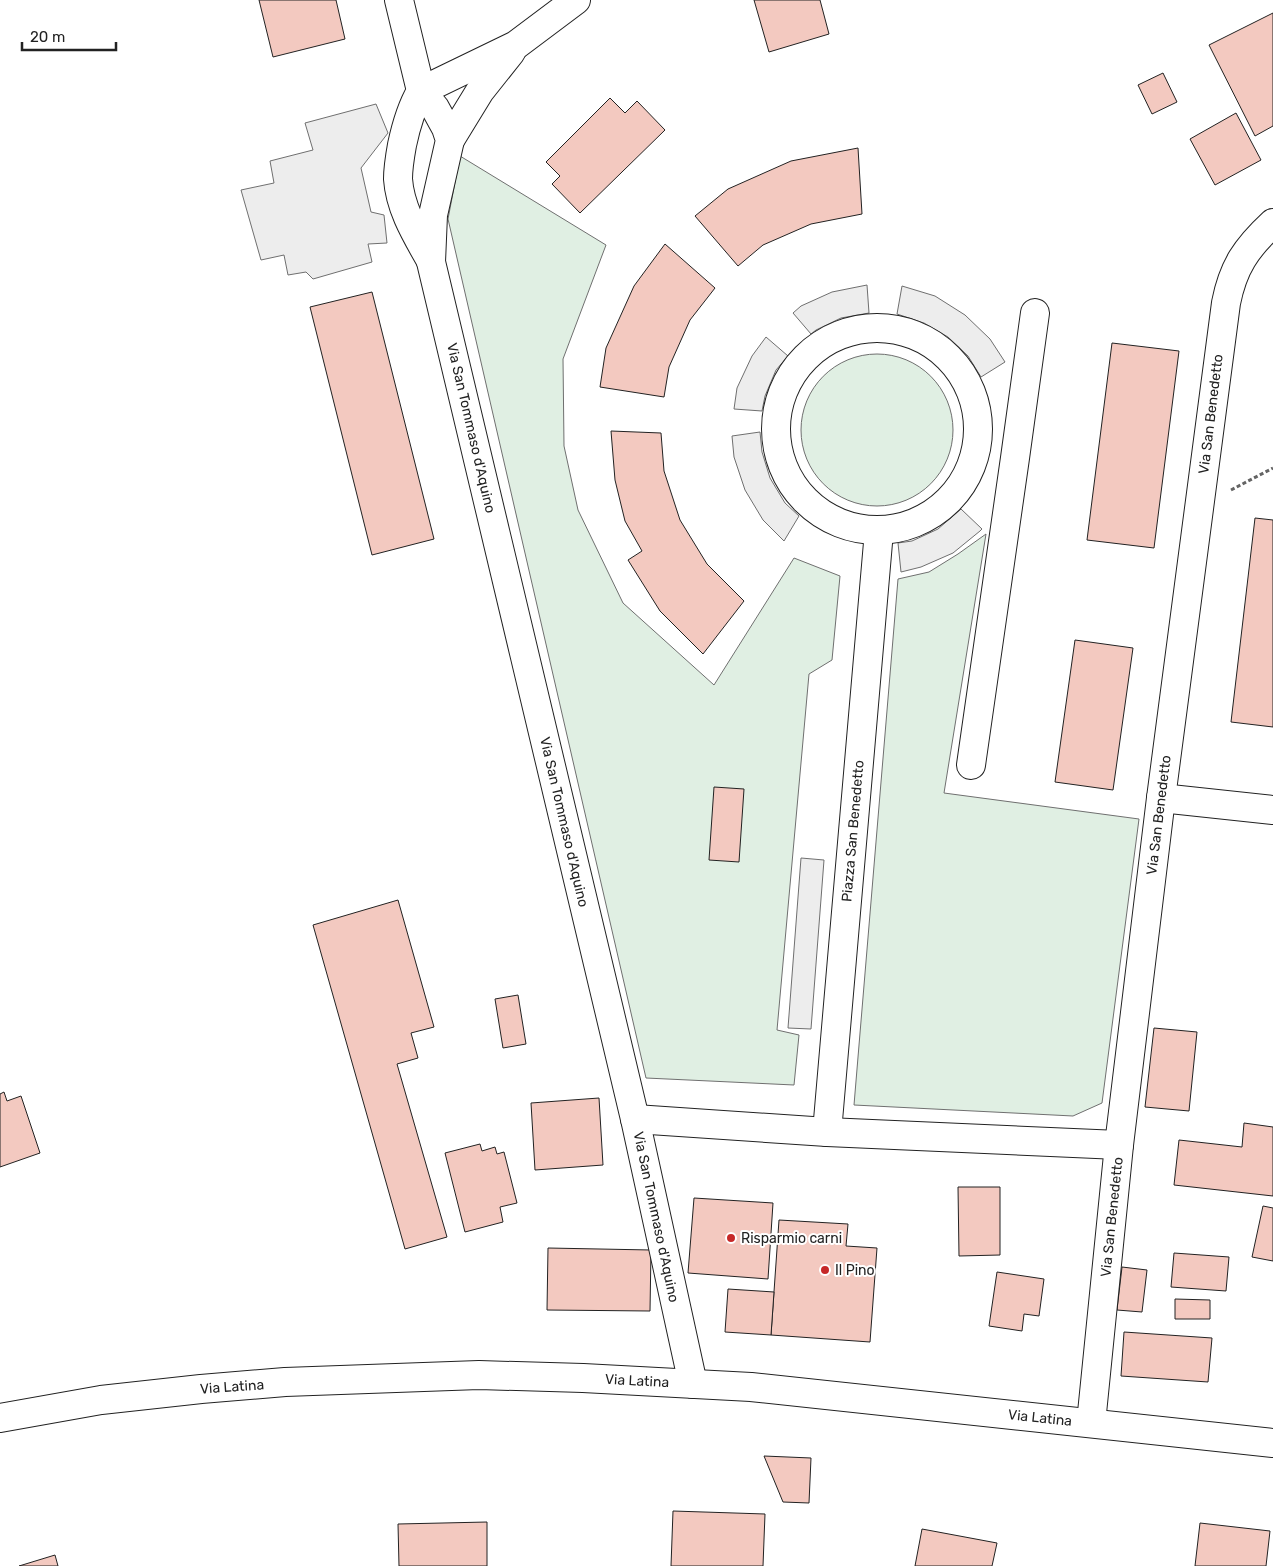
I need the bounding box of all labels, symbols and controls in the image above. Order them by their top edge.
scale bar [22,20,116,52]
text: 20 m [30,28,65,46]
street label: Via San Tommaso d'Aquino [443,341,499,515]
street label: Via San Benedetto [1195,353,1227,475]
street label: Via San Tommaso d'Aquino [536,735,592,909]
street label: Via San Benedetto [1143,754,1175,876]
street label: Piazza San Benedetto [838,759,868,903]
street label: Via San Tommaso d'Aquino [630,1130,682,1304]
street label: Via San Benedetto [1097,1156,1127,1278]
place label: Risparmio carni [741,1230,842,1247]
marker: Risparmio carni [725,1232,737,1244]
place label: Il Pino [835,1262,875,1279]
marker: Il Pino [819,1264,831,1276]
street label: Via Latina [604,1371,670,1391]
street label: Via Latina [199,1376,265,1398]
street label: Via Latina [1007,1406,1073,1430]

